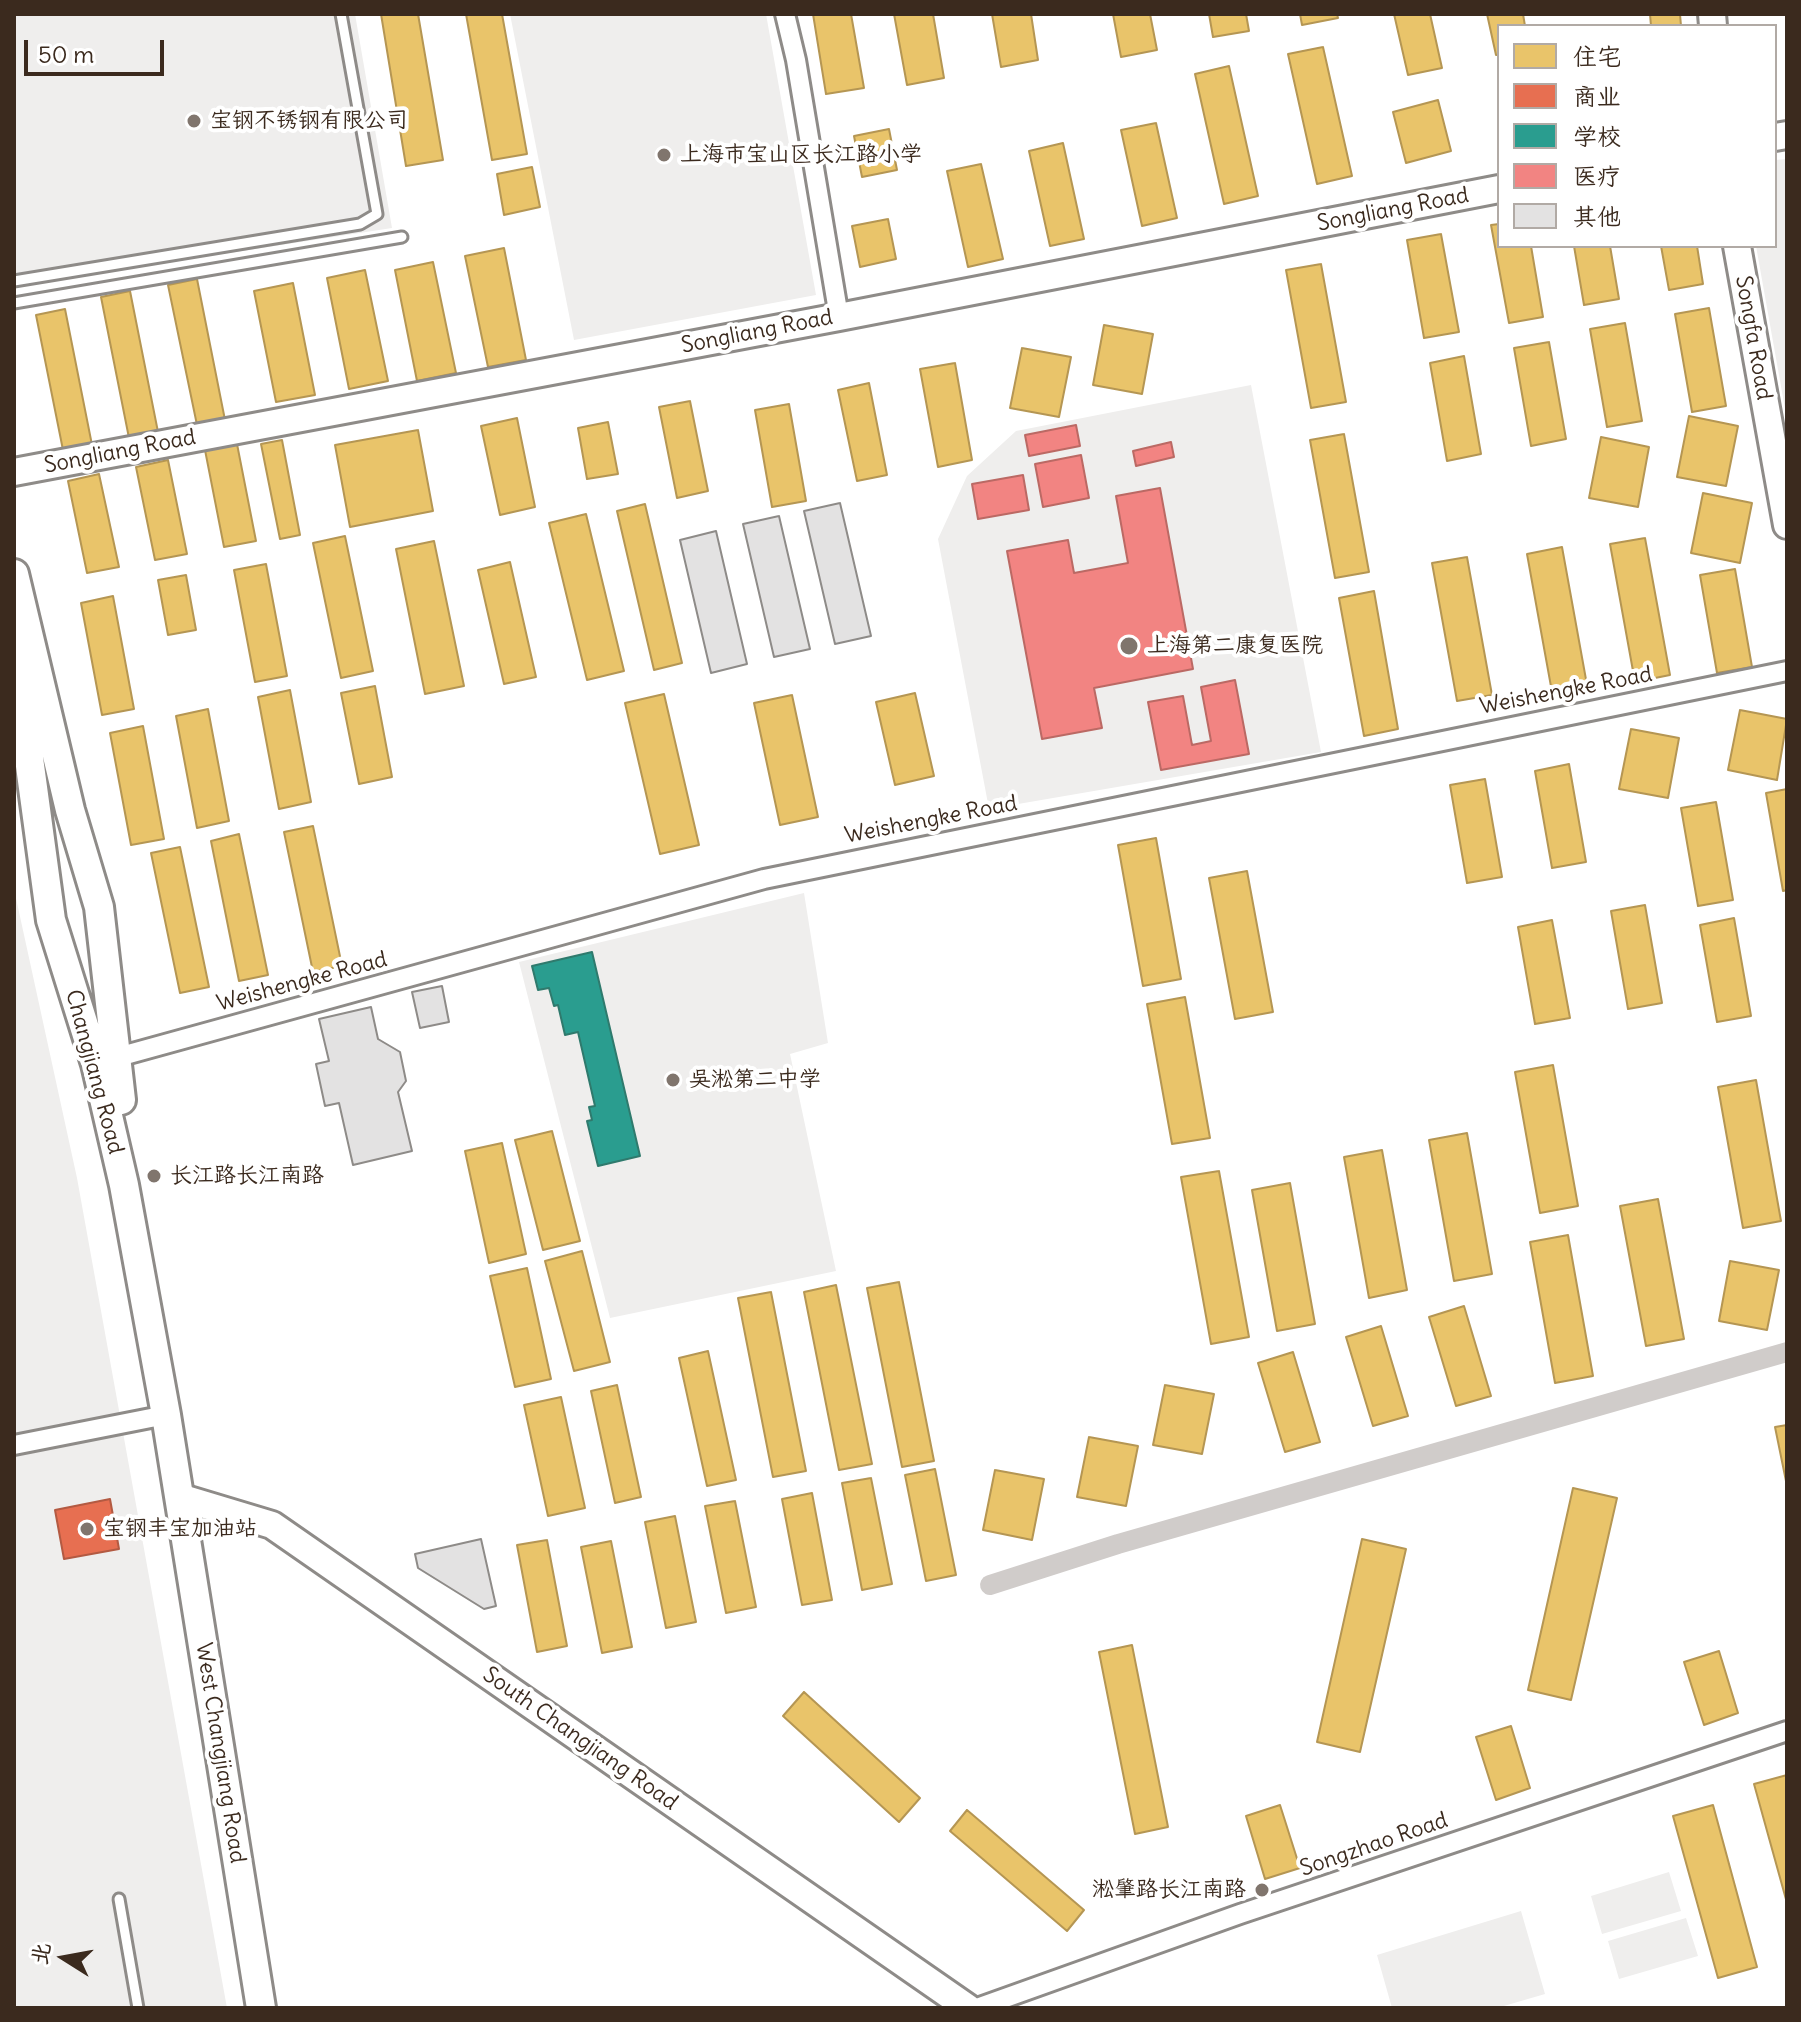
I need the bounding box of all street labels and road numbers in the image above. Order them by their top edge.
street label: Songliang Road [1315,182,1471,238]
street label: Songfa Road [1729,274,1777,402]
street label: Songliang Road [679,304,835,360]
street label: Songliang Road [42,424,198,480]
street label: Weishengke Road [1477,661,1655,721]
street label: Weishengke Road [842,790,1020,850]
street label: Weishengke Road [214,947,390,1017]
street label: Changjiang Road [59,987,129,1157]
street label: West Changjiang Road [190,1641,250,1865]
street label: South Changjiang Road [478,1662,682,1816]
street label: Songzhao Road [1297,1807,1451,1883]

